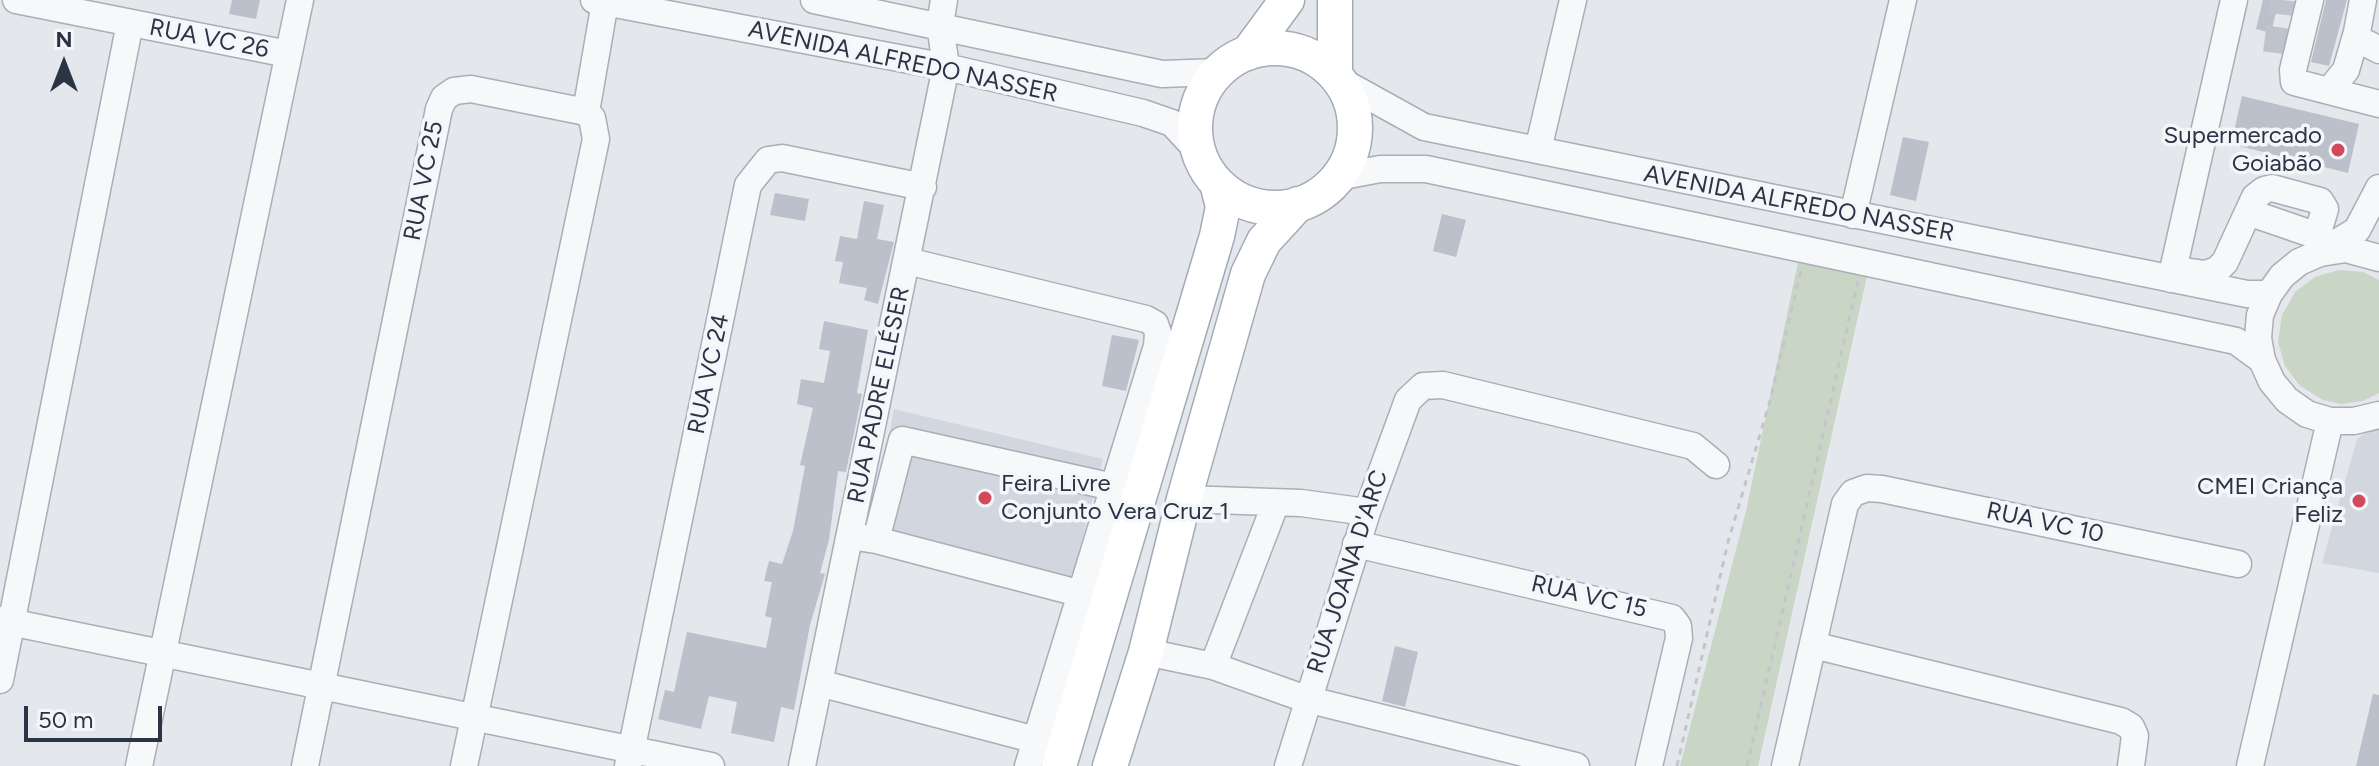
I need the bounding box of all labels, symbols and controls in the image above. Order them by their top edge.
street label: RUA VC 26 [147,13,271,65]
street label: AVENIDA ALFREDO NASSER [746,15,1060,109]
north arrow [24,24,104,104]
text: N [55,26,73,53]
street label: RUA VC 25 [398,119,450,243]
place label: Supermercado Goiabão [2164,122,2322,178]
marker: Supermercado Goiabão [2329,141,2347,159]
street label: AVENIDA ALFREDO NASSER [1641,160,1957,248]
street label: RUA PADRE ELÉSER [842,284,916,506]
street label: RUA VC 24 [682,311,736,437]
street label: RUA JOANA D'ARC [1302,467,1394,677]
place label: Feira Livre Conjunto Vera Cruz 1 [1001,470,1229,526]
place label: CMEI Criança Feliz [2197,473,2343,529]
marker: Feira Livre Conjunto Vera Cruz 1 [976,489,994,507]
marker: CMEI Criança Feliz [2350,492,2368,510]
street label: RUA VC 10 [1984,497,2106,549]
street label: RUA VC 15 [1528,570,1650,624]
scale bar [28,690,166,740]
text: 50 m [38,705,94,734]

